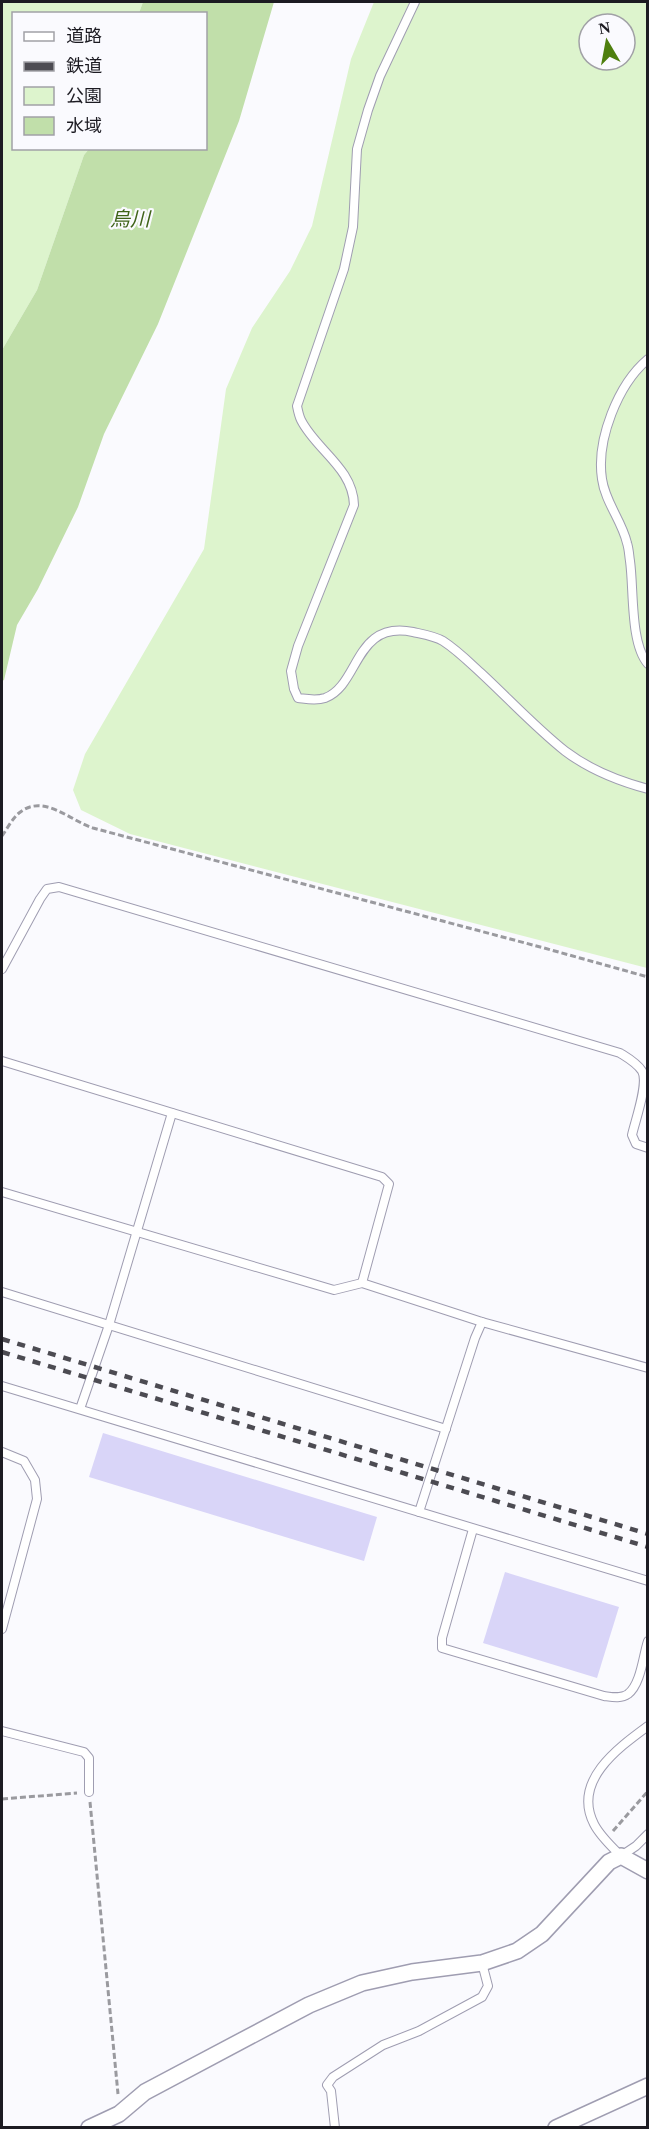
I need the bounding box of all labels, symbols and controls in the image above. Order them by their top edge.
legend [12,12,207,150]
north arrow [577,12,637,72]
text: N [597,18,612,37]
text: 道路 [66,26,102,46]
text: 鉄道 [66,56,102,76]
text: 公園 [66,86,102,106]
text: 水域 [66,116,102,136]
water label: 烏川 [110,208,152,230]

